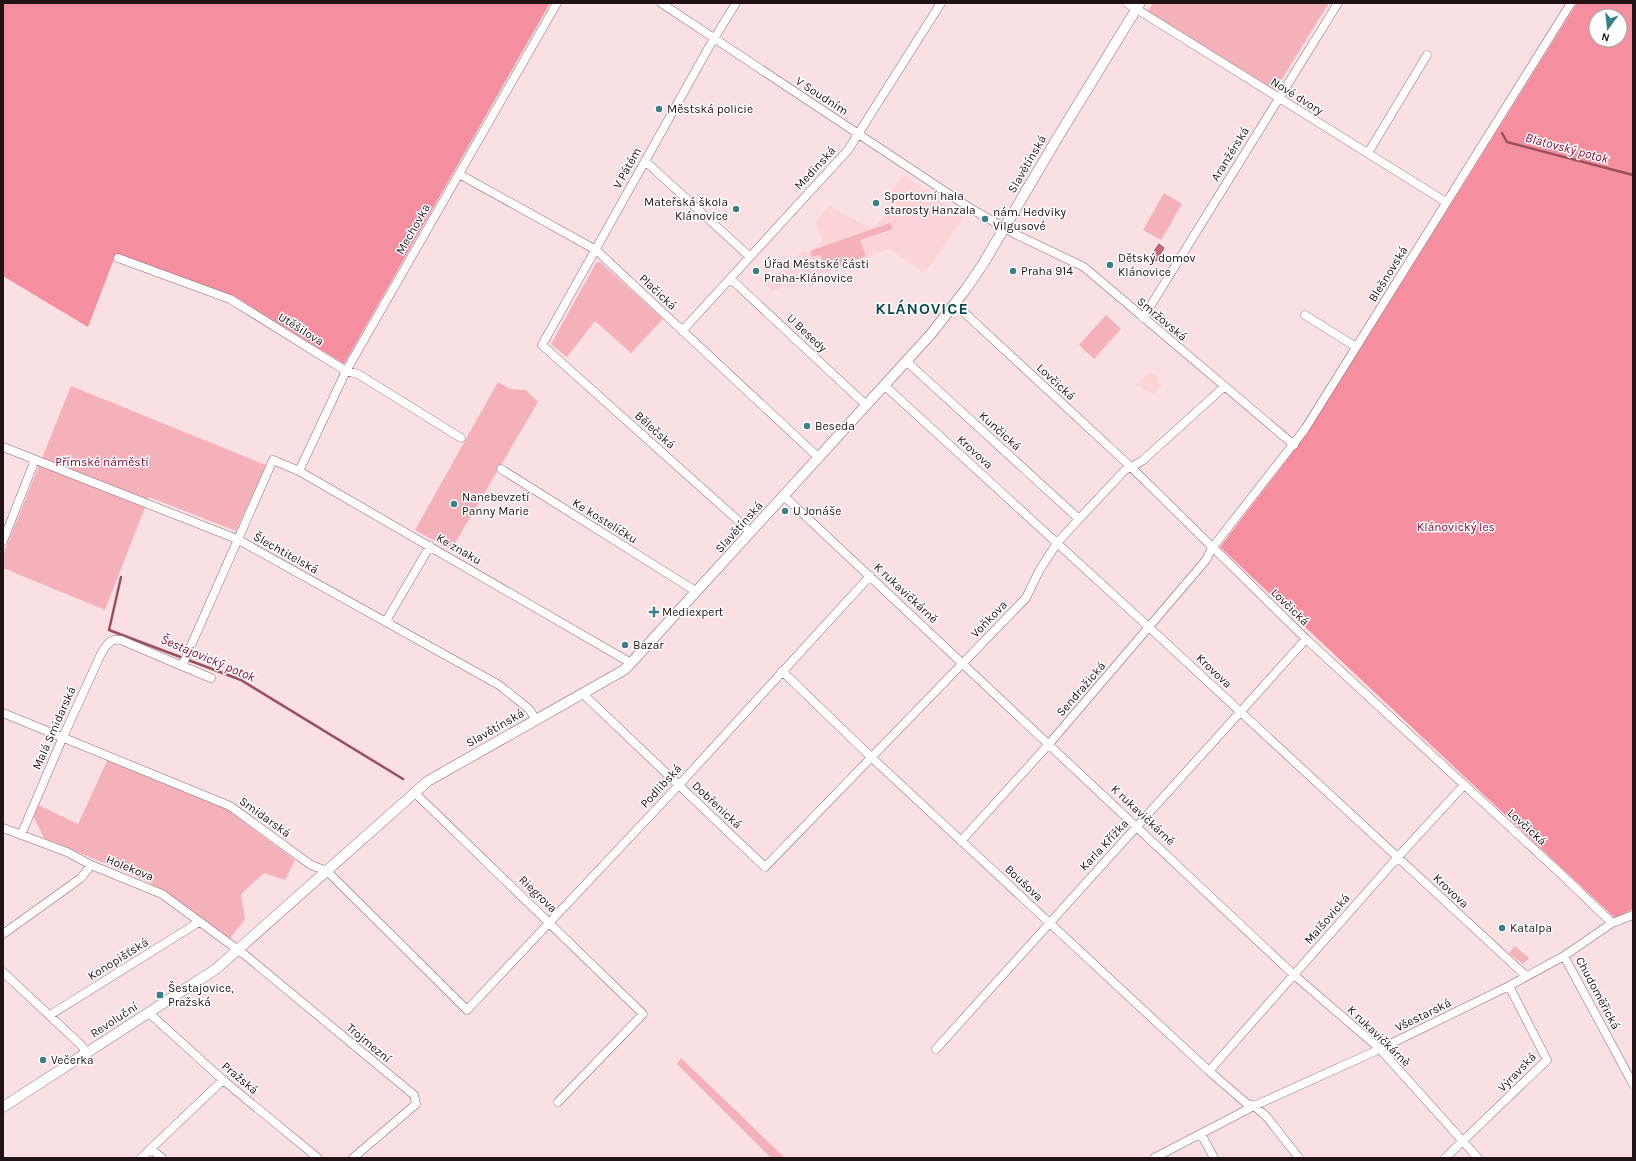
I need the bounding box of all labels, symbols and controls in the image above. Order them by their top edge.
north arrow [1588,8,1628,48]
text: N [1600,30,1611,44]
street label: V Soudním [793,74,851,118]
street label: Nové dvory [1268,74,1326,118]
place label: Městská policie [667,102,753,116]
marker: Městská policie [654,104,664,114]
street label: Aranžérská [1208,124,1252,184]
water label: Blatovský potok [1524,130,1611,166]
street label: Slavětínská [1005,133,1049,195]
street label: Medinská [791,144,839,192]
street label: V Pátém [610,145,644,191]
place label: Sportovní hala starosty Hanzala [884,189,976,217]
place label: Mateřská škola Klánovice [644,195,728,223]
marker: Sportovní hala starosty Hanzala [871,198,881,208]
street label: Mechovka [393,201,433,257]
marker: Mateřská škola Klánovice [731,204,741,214]
place label: nám. Hedviky Vilgusové [993,205,1067,233]
marker: nám. Hedviky Vilgusové [980,214,990,224]
street label: Blešnovská [1365,244,1411,304]
place label: Dětský domov Klánovice [1118,251,1196,279]
place label: Úřad Městské části Praha-Klánovice [764,256,869,285]
marker: Dětský domov Klánovice [1105,260,1115,270]
place label: Praha 914 [1021,264,1073,278]
marker: Úřad Městské části Praha-Klánovice [751,266,761,276]
marker: Praha 914 [1008,266,1018,276]
street label: Plačická [636,271,680,313]
street label: Smržovská [1134,294,1190,344]
district label: KLÁNOVICE [875,299,969,318]
street label: Utěšilova [276,310,326,348]
street label: U Besedy [784,311,830,355]
street label: Lovčická [1034,361,1078,403]
street label: Bělečská [632,408,678,452]
street label: Kunčická [976,409,1024,453]
place label: Beseda [815,419,855,433]
marker: Beseda [802,421,812,431]
street label: Krovova [954,432,996,472]
park label: Přímské náměstí [55,455,149,469]
place label: Nanebevzetí Panny Marie [462,490,530,518]
street label: Ke kostelíčku [570,496,640,546]
street label: Slavětínská [712,498,766,556]
marker: Nanebevzetí Panny Marie [449,499,459,509]
place label: U Jonáše [793,504,841,518]
marker: U Jonáše [780,506,790,516]
park label: Klánovický les [1417,520,1495,534]
street label: Šlechtitelská [251,529,321,577]
street label: Ke znaku [434,530,484,568]
street label: K rukavičkárně [871,560,941,626]
street label: Lovčická [1268,585,1312,629]
street label: Voňkova [968,598,1010,640]
place label: Mediexpert [662,605,724,619]
marker: Mediexpert [649,607,659,617]
water label: Šestajovický potok [158,630,258,685]
place label: Bazar [633,638,664,652]
marker: Bazar [620,640,630,650]
street label: Krovova [1193,651,1235,691]
street label: Sendražická [1054,659,1108,719]
street label: Malá Smidarská [29,684,79,772]
street label: Slavětínská [464,706,526,750]
street label: Podlibská [637,761,685,811]
street label: Dobřenická [689,779,745,831]
street label: K rukavičkárně [1108,782,1178,848]
street label: Smidarská [237,794,293,840]
street label: Lovčická [1505,806,1549,848]
street label: Karla Křížka [1077,816,1131,874]
street label: Holekova [104,852,156,884]
street label: Boušova [1002,862,1046,904]
street label: Krovova [1430,871,1472,911]
street label: Riegrova [516,872,560,916]
street label: Malšovická [1301,891,1353,947]
place label: Katalpa [1510,921,1552,935]
marker: Katalpa [1497,923,1507,933]
street label: Konopišťská [85,935,151,983]
street label: Chudoměřická [1573,954,1623,1032]
place label: Šestajovice, Pražská [168,980,234,1009]
marker: Šestajovice, Pražská [155,990,165,1000]
street label: Všestarská [1393,995,1453,1035]
street label: Revoluční [88,999,141,1041]
street label: K rukavičkárně [1345,1002,1413,1070]
street label: Trojmezní [344,1020,394,1066]
street label: Výravská [1495,1050,1539,1094]
place label: Večerka [51,1053,94,1067]
marker: Večerka [38,1055,48,1065]
street label: Pražská [219,1059,261,1097]

